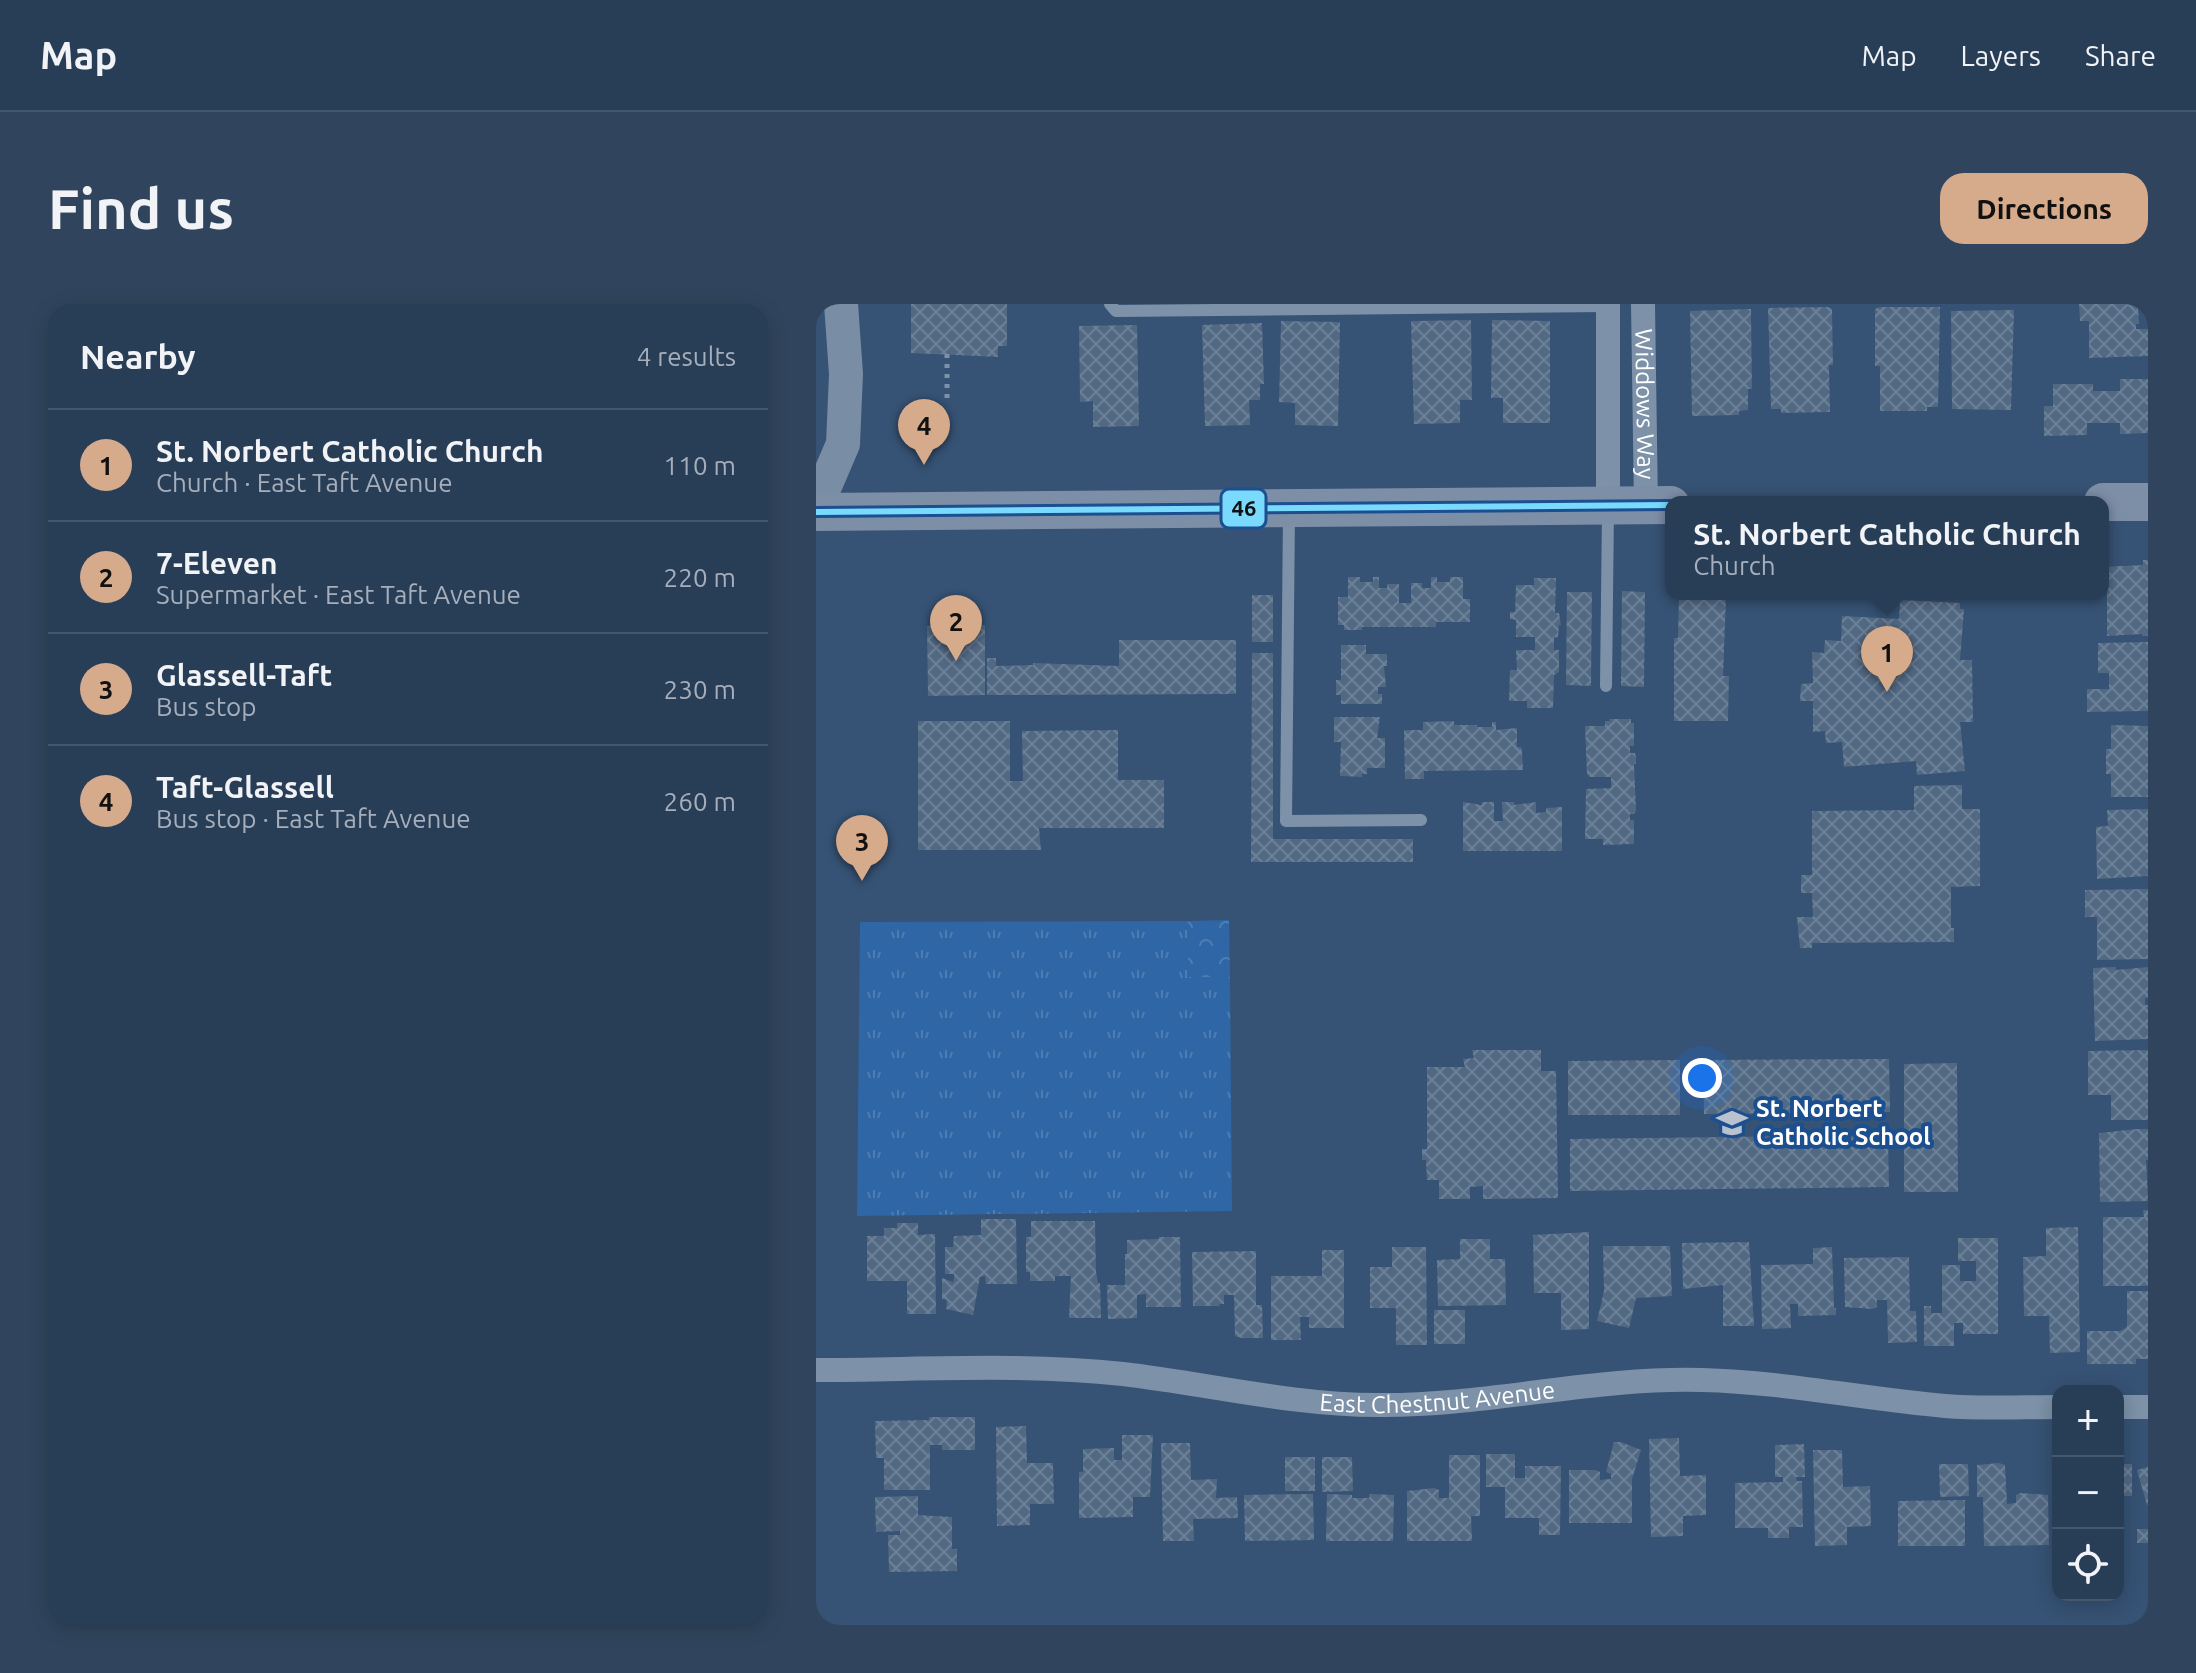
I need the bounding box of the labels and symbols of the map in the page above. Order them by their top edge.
street label: Widdows Way [1630,328,1660,480]
pin: 4 [898,399,950,465]
line badge: 46 [1221,489,1266,528]
text: 46 [1232,495,1256,520]
pin: 2 [930,595,982,661]
pin: 1 [1861,626,1913,692]
pin: 3 [836,815,888,881]
your location [1682,1058,1722,1098]
place label: St. Norbert Catholic School [1756,1095,1930,1150]
school or university icon: St. Norbert Catholic School [1715,1106,1749,1140]
street label: East Chestnut Avenue [1319,1376,1556,1418]

